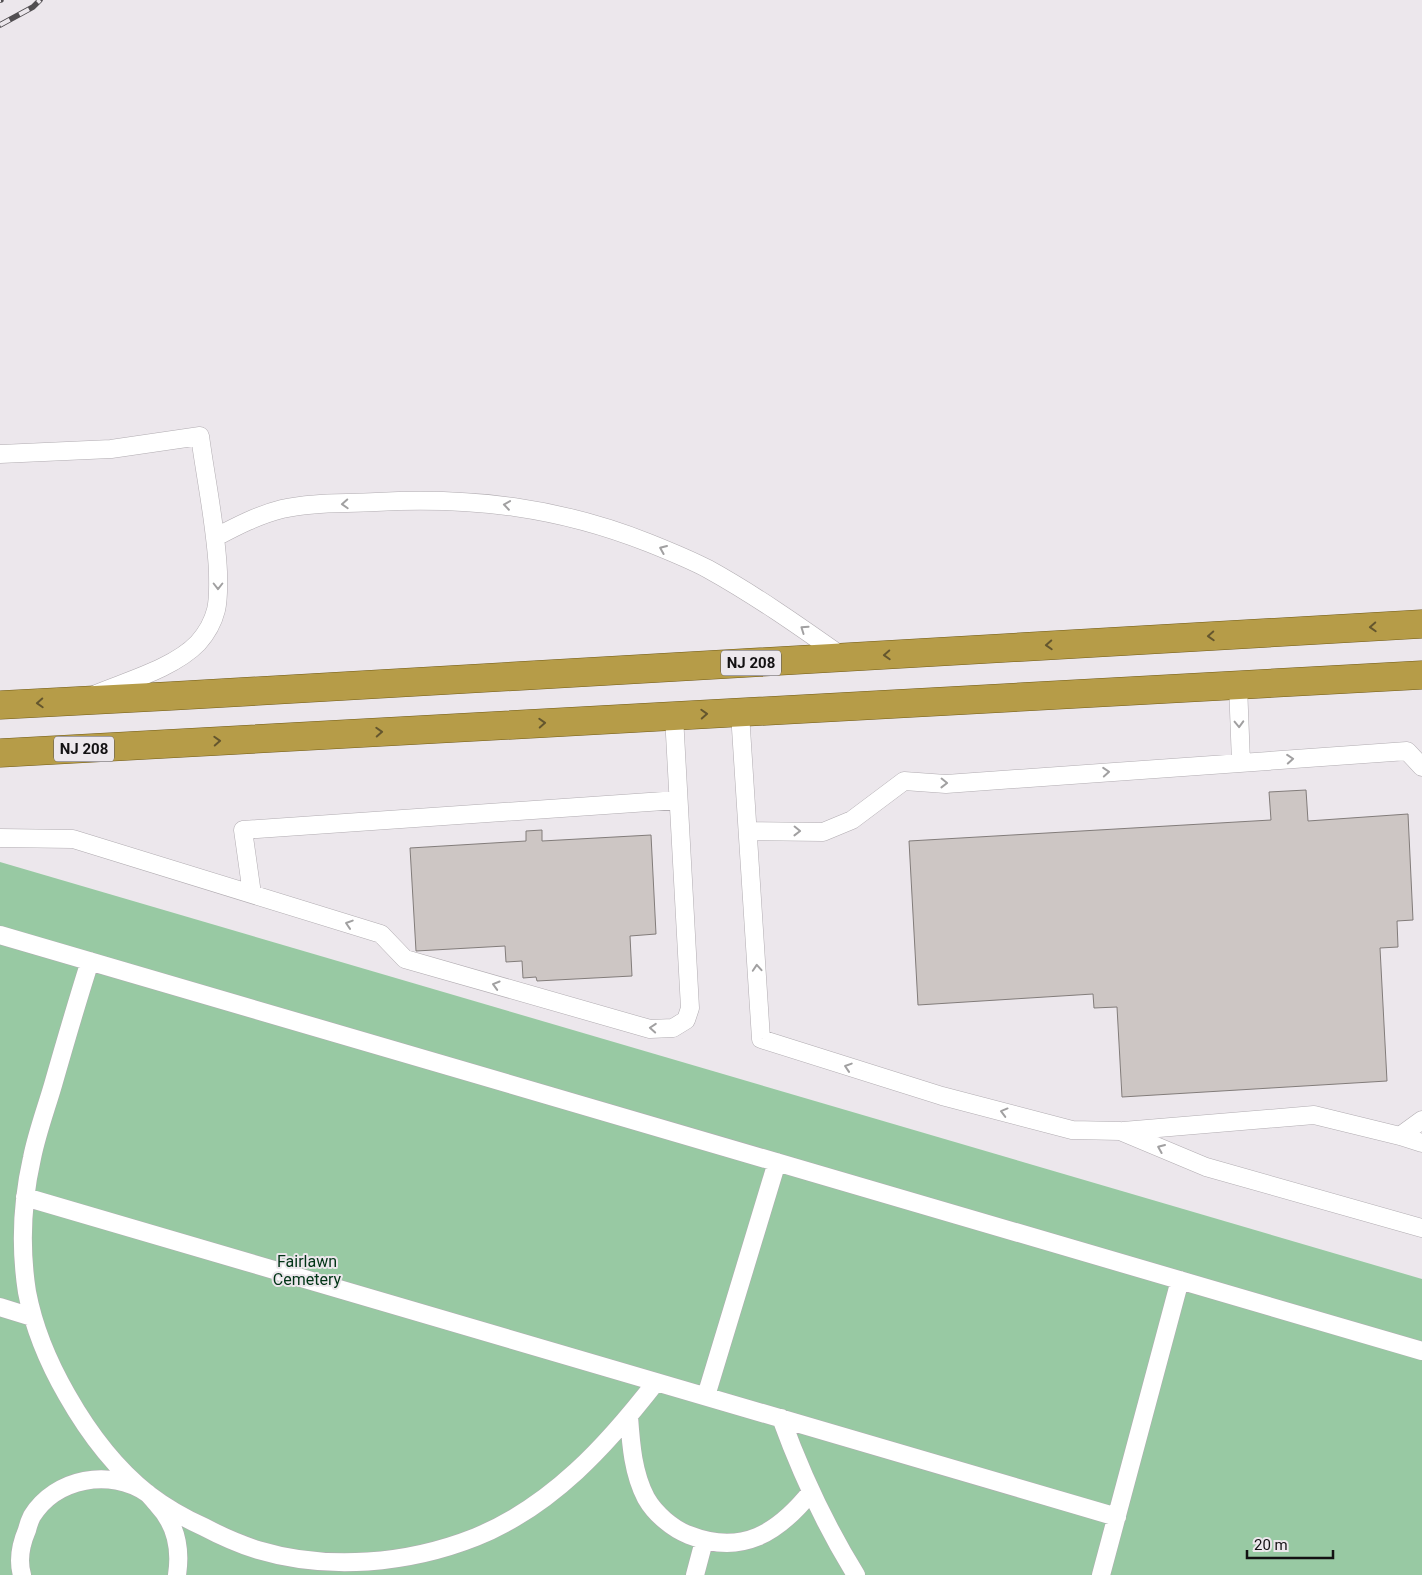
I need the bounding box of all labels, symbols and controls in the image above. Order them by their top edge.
one-way arrow [341,498,349,509]
one-way arrow [503,501,511,511]
one-way arrow [659,545,668,555]
one-way arrow [213,582,223,590]
one-way arrow [1369,621,1377,632]
one-way arrow [800,626,810,635]
one-way arrow [1207,631,1215,642]
one-way arrow [1045,640,1053,651]
one-way arrow [882,649,890,660]
road number: NJ 208 [721,650,781,676]
one-way arrow [35,697,43,708]
one-way arrow [700,709,708,720]
one-way arrow [538,718,546,729]
one-way arrow [1234,720,1245,728]
one-way arrow [376,727,384,738]
road number: NJ 208 [54,736,114,762]
one-way arrow [213,736,221,747]
one-way arrow [1286,753,1294,764]
one-way arrow [1102,767,1110,778]
one-way arrow [940,778,948,788]
one-way arrow [793,826,801,837]
one-way arrow [346,920,354,930]
one-way arrow [751,964,762,972]
one-way arrow [492,981,501,991]
one-way arrow [648,1023,656,1034]
one-way arrow [845,1062,853,1072]
one-way arrow [1001,1108,1009,1118]
one-way arrow [1157,1144,1166,1154]
park label: Fairlawn Cemetery [273,1252,342,1289]
scale bar [1247,1528,1333,1560]
text: 20 m [1254,1536,1288,1554]

